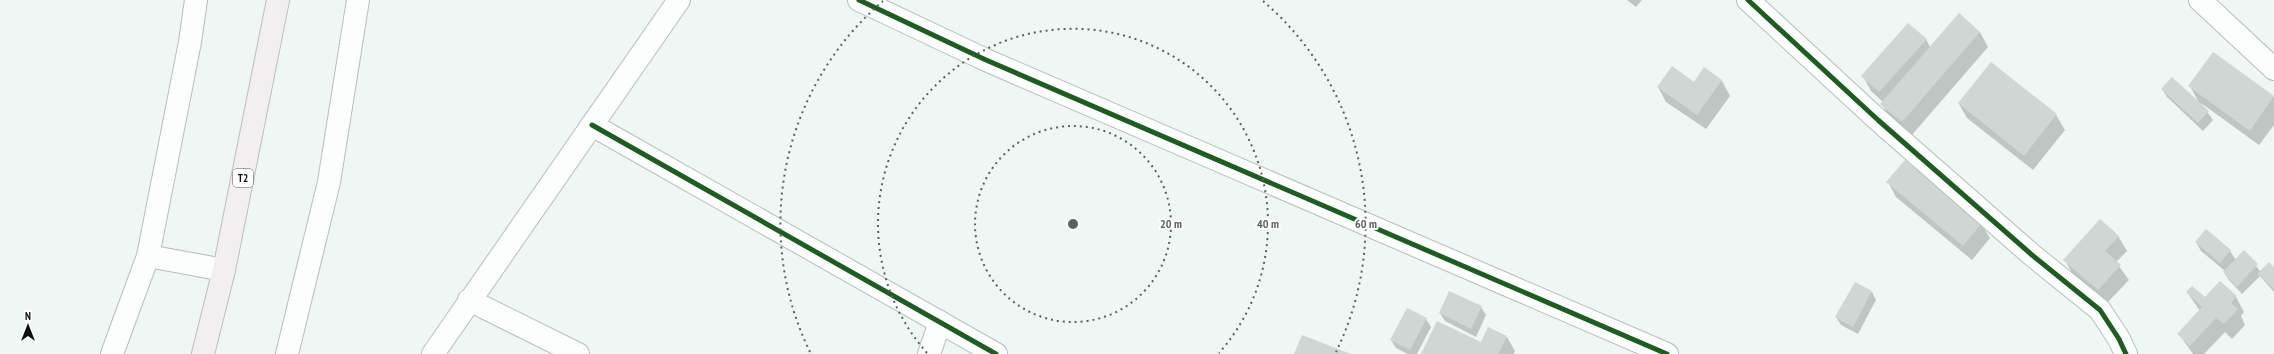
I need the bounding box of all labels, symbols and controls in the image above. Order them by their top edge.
road number: T2 [233,169,253,187]
text: 20 m [1160,216,1182,231]
text: 40 m [1257,216,1279,231]
text: 60 m [1355,216,1377,231]
centre of rings [1066,217,1080,231]
north arrow [8,306,48,346]
text: N [25,309,31,323]

